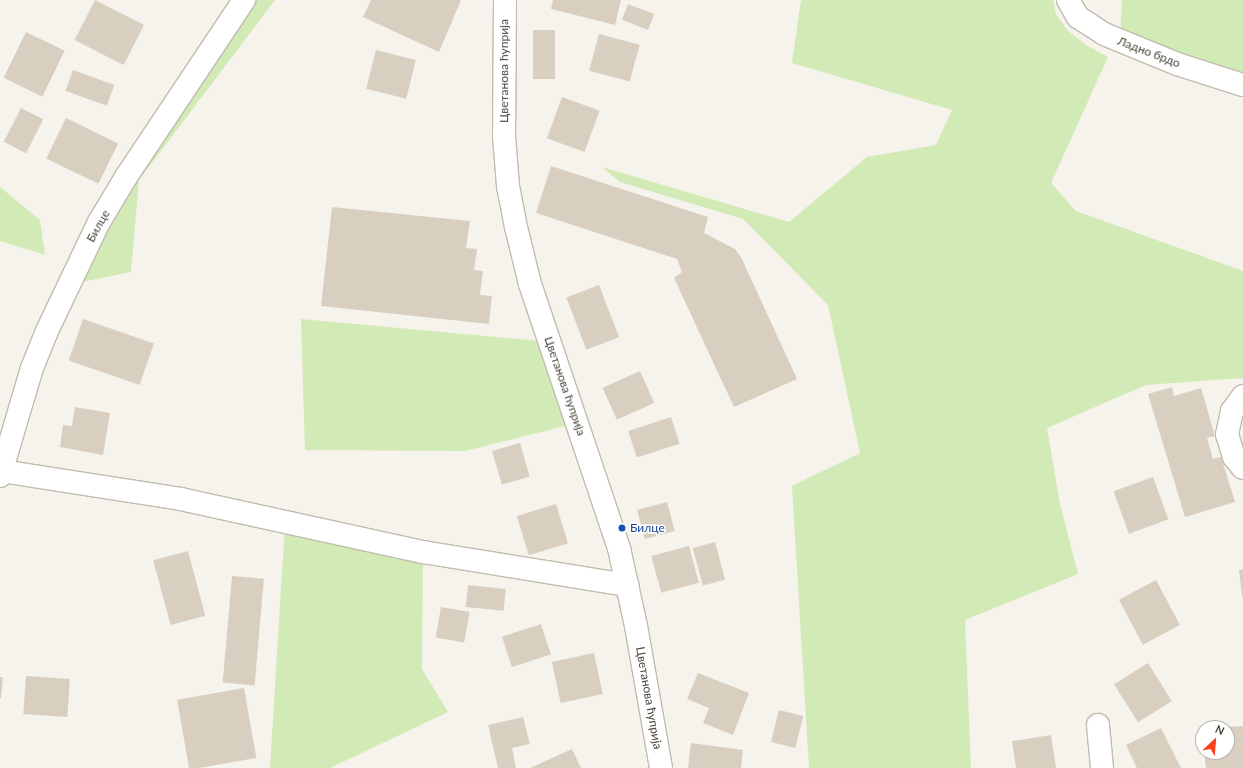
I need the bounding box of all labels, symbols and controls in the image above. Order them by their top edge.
street label: Цветанова ћуприја [497,19,511,123]
street label: Ладно брдо [1116,33,1182,71]
street label: Билце [83,207,113,245]
street label: Цветанова ћуприја [541,335,589,437]
place label: Билце [630,521,665,535]
marker: Билце [617,523,627,533]
street label: Цветанова ћуприја [633,646,665,750]
north arrow [1195,720,1235,760]
text: N [1213,722,1227,737]

